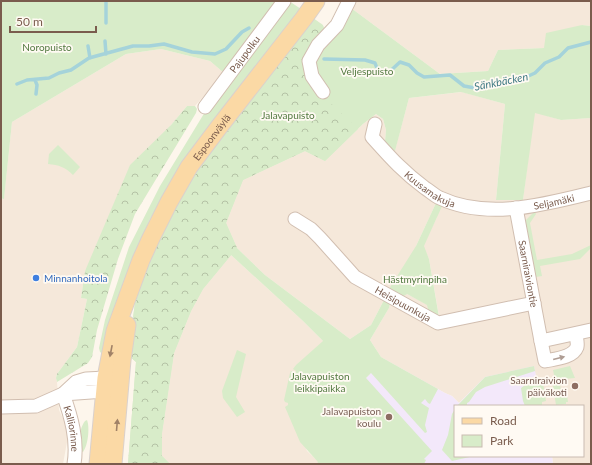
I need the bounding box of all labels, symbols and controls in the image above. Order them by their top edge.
scale bar [10,8,96,34]
text: 50 m [16,14,43,29]
street label: Pajupolku [227,33,262,75]
park label: Noropuisto [22,41,72,53]
park label: Veljespuisto [341,65,394,77]
water label: Sänkbäcken [473,69,529,93]
park label: Jalavapuisto [261,109,315,121]
street label: Espoonväylä [190,112,233,163]
street label: Kuusamakuja [402,168,457,209]
street label: Seljamäki [533,191,575,212]
street label: Saarniraiviontie [516,239,541,308]
place label: Minnanhoitola [44,272,108,284]
marker: Minnanhoitola [31,273,41,283]
park label: Hästmyrinpiha [383,273,447,285]
street label: Heisipuunkuja [373,283,433,324]
one-way arrow [108,345,114,357]
one-way arrow [553,354,565,360]
park label: Jalavapuiston leikkipaikka [291,370,349,394]
place label: Saarniraivion päiväkoti [510,374,567,398]
marker: Saarniraivion päiväkoti [570,381,580,391]
street label: Kalliorinne [61,404,81,452]
place label: Jalavapuiston koulu [322,405,381,429]
legend [454,405,584,457]
marker: Jalavapuiston koulu [384,412,394,422]
text: Road [490,413,517,428]
one-way arrow [113,419,120,431]
text: Park [490,433,514,448]

